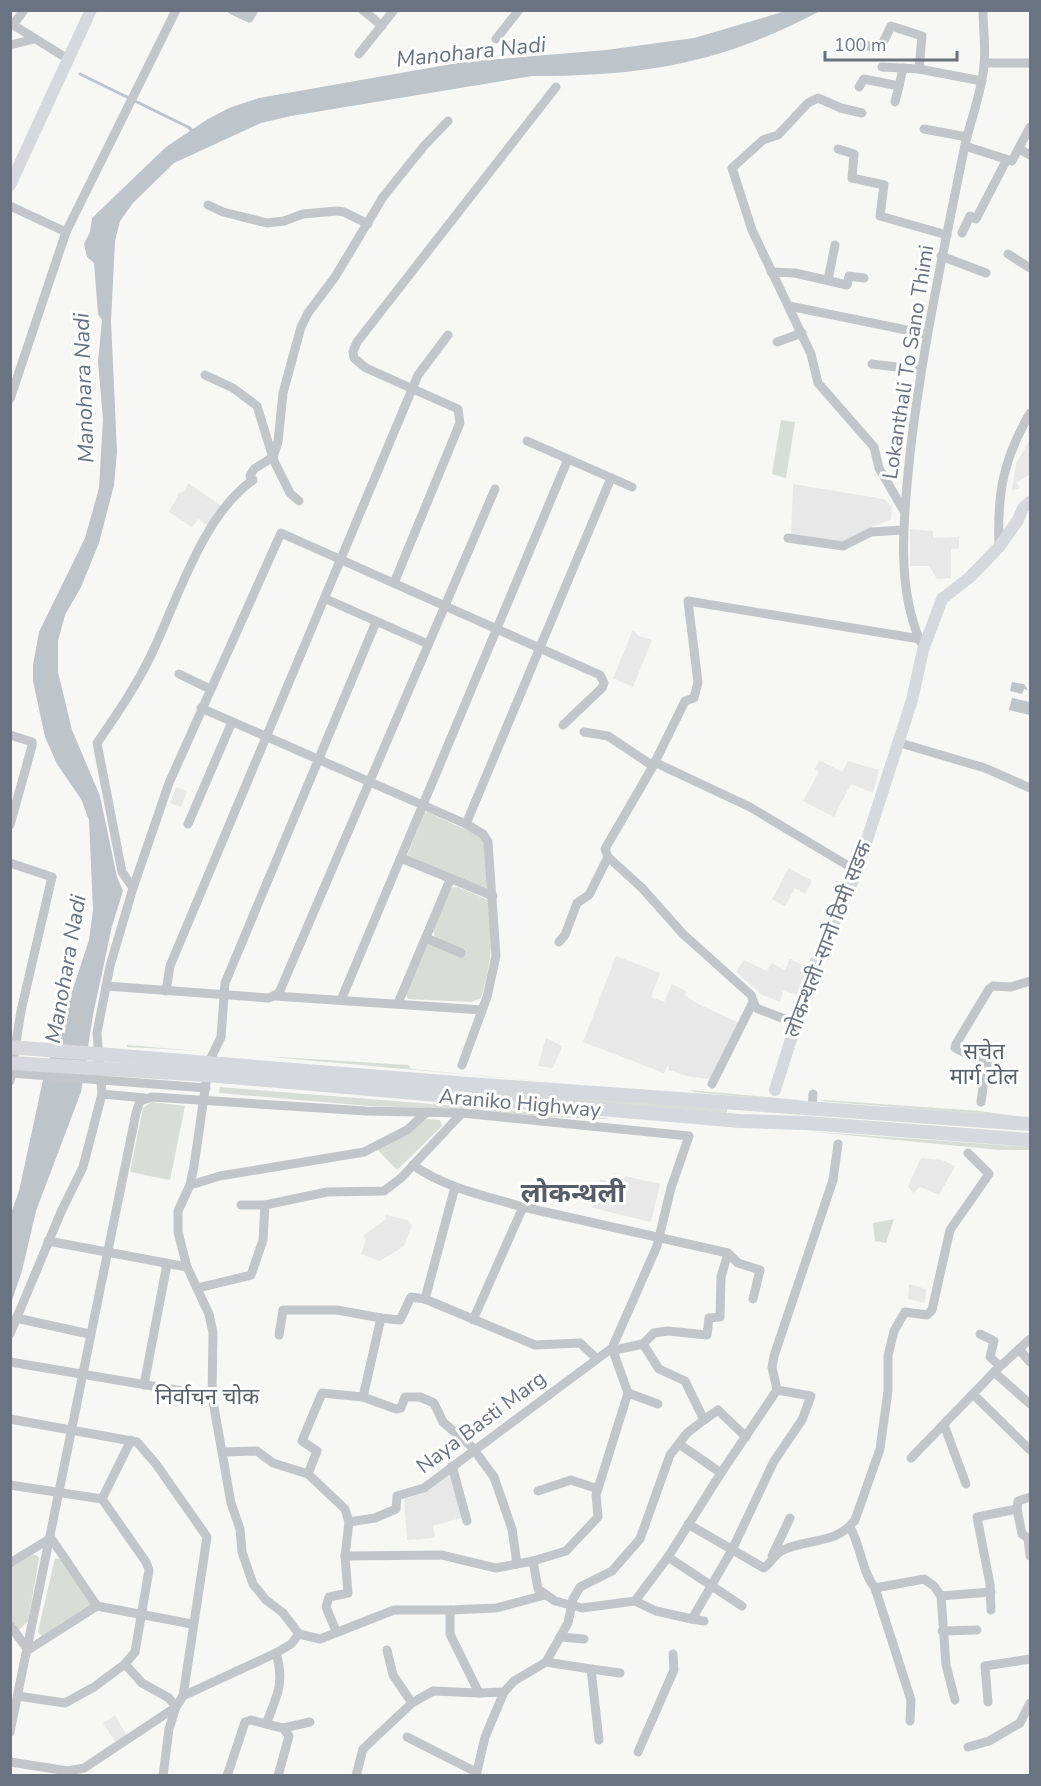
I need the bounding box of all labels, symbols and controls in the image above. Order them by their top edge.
scale bar [825,24,957,62]
water label: Manohara Nadi [395,29,548,75]
text: 100 m [834,33,886,57]
street label: Lokanthali To Sano Thimi [876,243,940,481]
water label: Manohara Nadi [66,311,102,464]
street label: लोकन्थली-सानो ठिमी सडक [778,836,879,1041]
water label: Manohara Nadi [38,892,94,1046]
district label: सचेत मार्ग टोल [950,1037,1019,1092]
street label: Araniko Highway [438,1082,602,1124]
district label: लोकन्थली [521,1175,626,1212]
street label: Naya Basti Marg [411,1364,551,1480]
district label: निर्वाचन चोक [155,1382,260,1412]

